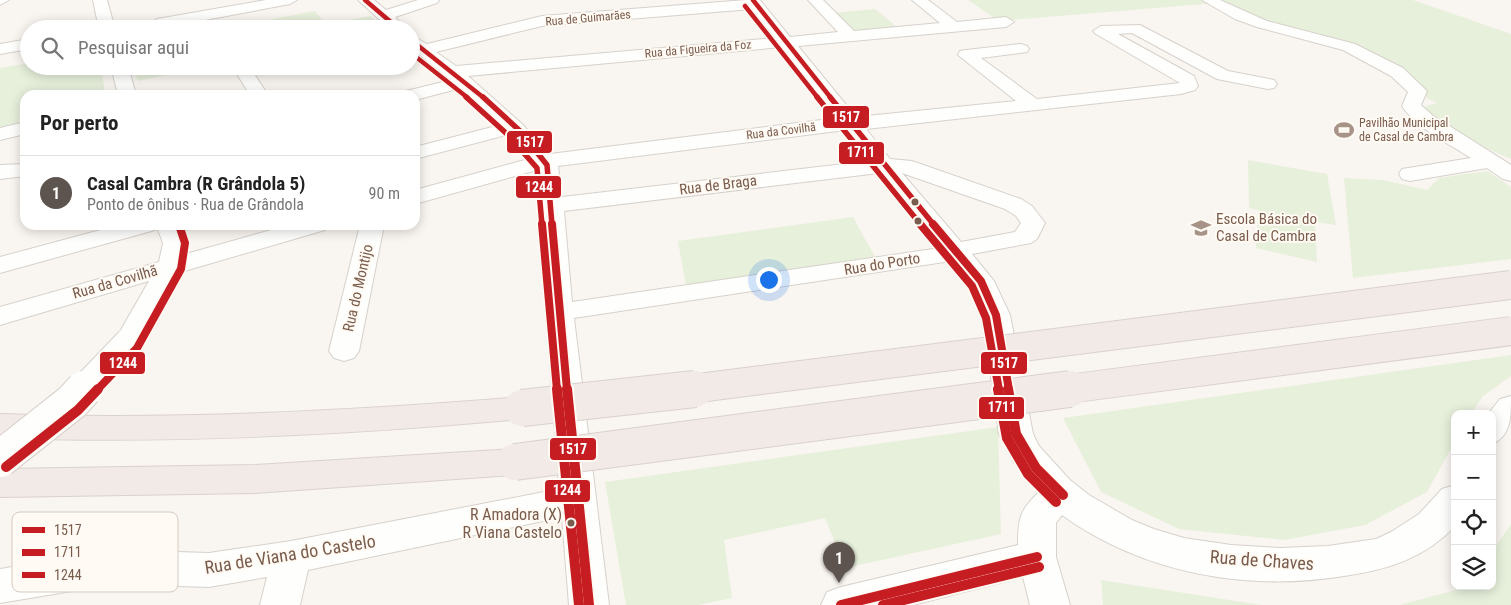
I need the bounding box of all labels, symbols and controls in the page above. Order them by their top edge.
street label: Rua de Guimarães [545,7,631,29]
search box [20,20,420,75]
icon: search [38,34,66,62]
text: Pesquisar aqui [78,36,189,59]
street label: Rua da Figueira da Foz [644,37,752,61]
line badge: 1517 [822,105,870,129]
text: 1517 [832,109,860,125]
text: Por perto [40,111,119,135]
place label: Pavilhão Municipal de Casal de Cambra [1359,116,1454,144]
sports icon: Pavilhão Municipal de Casal de Cambra [1333,119,1355,141]
street label: Rua da Covilhã [745,120,817,142]
line badge: 1517 [506,130,553,154]
text: 1517 [516,134,544,150]
line badge: 1711 [838,141,885,165]
text: 1711 [847,144,875,160]
street label: Rua de Braga [678,171,758,199]
text: Casal Cambra (R Grândola 5) [87,172,305,195]
line badge: 1244 [515,175,562,199]
text: 1244 [525,179,553,195]
text: 1 [52,184,60,203]
text: 90 m [368,184,400,203]
text: Ponto de ônibus · Rua de Grândola [87,195,304,214]
unlabelled marker [910,197,920,207]
place label: Escola Básica do Casal de Cambra [1216,210,1317,245]
unlabelled marker [913,216,923,226]
school or university icon: Escola Básica do Casal de Cambra [1190,217,1212,239]
street label: Rua do Montijo [339,243,377,333]
street label: Rua do Porto [843,249,921,279]
street label: Rua da Covilhã [70,261,160,303]
your location [756,267,782,293]
line badge: 1244 [99,351,146,375]
line badge: 1517 [980,351,1028,375]
text: 1244 [109,355,137,371]
text: 1517 [990,355,1018,371]
line badge: 1711 [978,396,1025,420]
text: 1711 [988,399,1016,415]
map controls [1451,410,1496,590]
button: + [1451,410,1496,455]
line badge: 1517 [549,437,597,461]
text: 1517 [559,441,587,457]
button: − [1451,455,1496,500]
line badge: 1244 [544,479,591,503]
text: 1244 [553,482,581,498]
button: locate [1451,500,1496,545]
place label: R Amadora (X) R Viana Castelo [462,505,562,542]
legend [12,512,178,592]
marker: R Amadora (X) R Viana Castelo [566,518,576,528]
text: 1517 [54,522,82,538]
street label: Rua de Viana do Castelo [203,530,377,578]
pin: 1 [823,542,855,583]
text: 1711 [54,544,82,560]
button: layers [1451,545,1496,590]
street label: Rua de Chaves [1209,546,1315,574]
text: 1244 [54,567,82,583]

